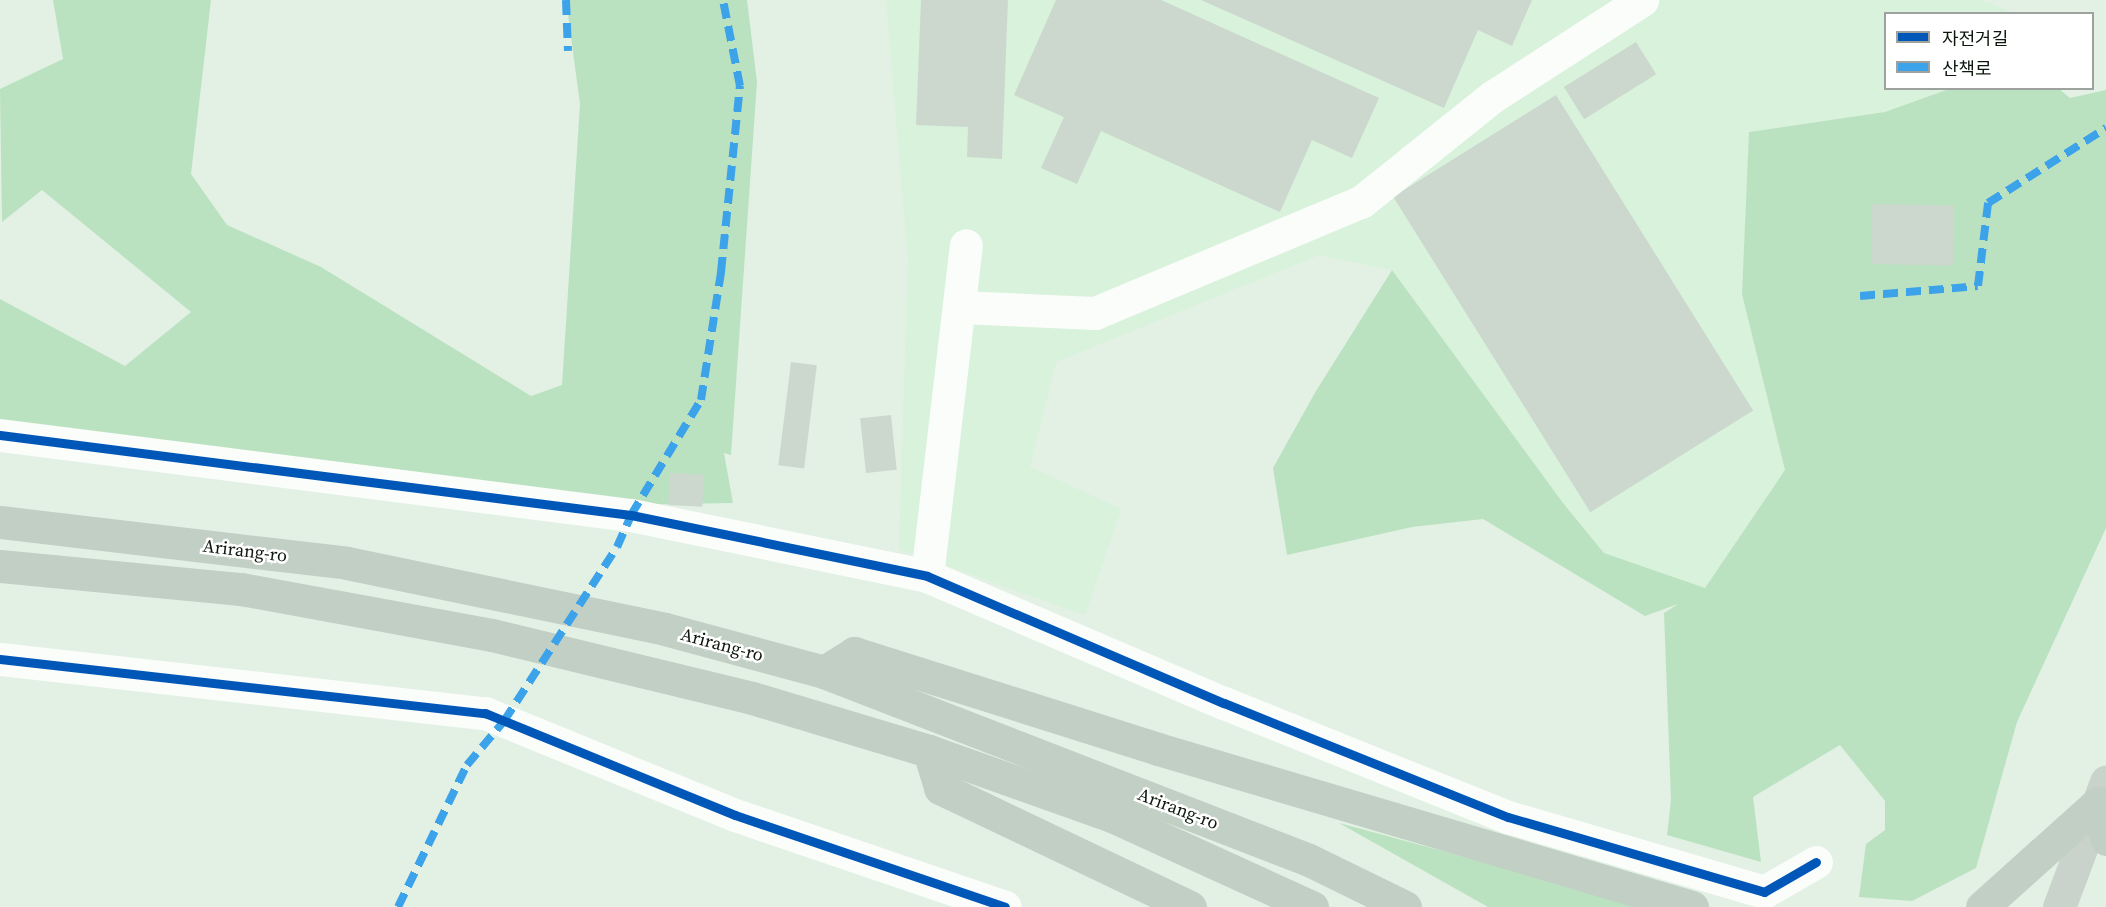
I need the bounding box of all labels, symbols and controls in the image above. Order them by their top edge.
legend [1884,12,2094,90]
text: 자전거길 [1942,26,2008,51]
text: 산책로 [1942,56,1992,81]
street label: Arirang-ro [202,535,288,567]
street label: Arirang-ro [678,624,766,666]
street label: Arirang-ro [1135,784,1221,834]

